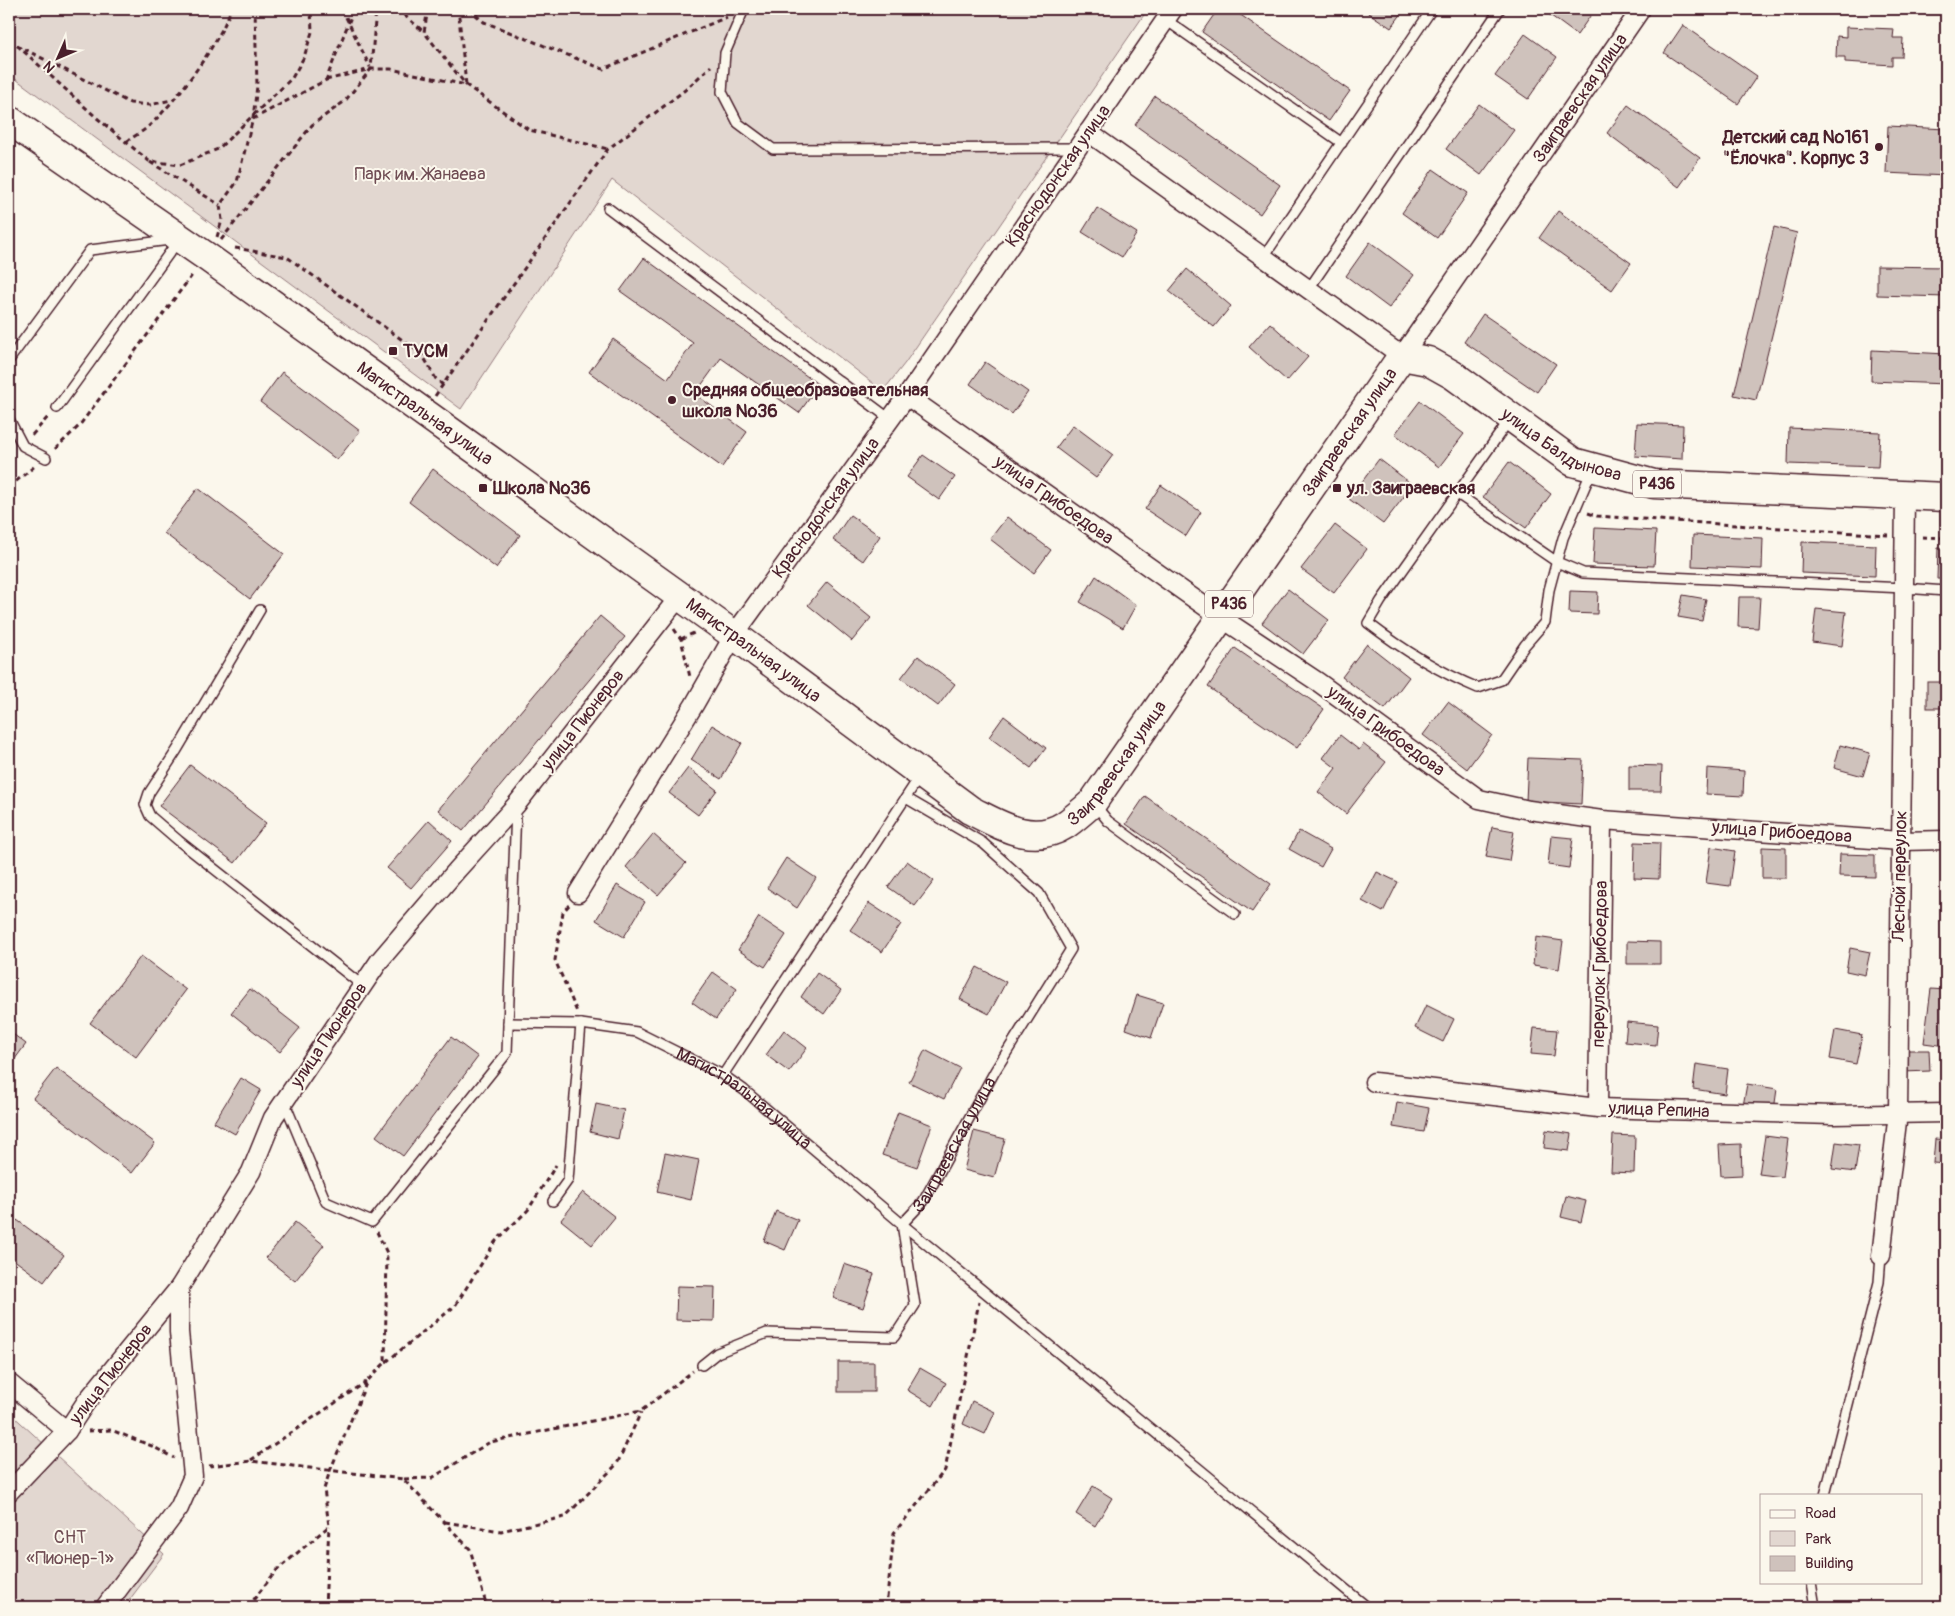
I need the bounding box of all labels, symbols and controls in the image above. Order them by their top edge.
street label: Заиграевская улица [1527,29,1632,167]
north arrow [32,32,82,82]
text: N [40,57,59,76]
street label: Краснодонская улица [1000,100,1116,252]
place label: Детский сад №161 "Ёлочка". Корпус 3 [1722,126,1869,170]
marker: Детский сад №161 "Ёлочка". Корпус 3 [1873,141,1885,153]
park label: Парк им. Жанаева [354,163,486,186]
place label: ТУСМ [402,340,448,363]
marker: ТУСМ [387,345,399,357]
street label: Магистральная улица [352,357,498,470]
street label: Заиграевская улица [1297,363,1402,501]
place label: Средняя общеобразовательная школа №36 [682,379,928,423]
marker: Средняя общеобразовательная школа №36 [666,394,678,406]
street label: улица Балдынова [1496,402,1624,486]
street label: Краснодонская улица [767,433,885,583]
street label: улица Грибоедова [989,450,1118,550]
road number: P436 [1633,470,1681,498]
place label: Школа №36 [492,477,591,500]
place label: ул. Заиграевская [1346,477,1475,500]
marker: Школа №36 [477,482,489,494]
marker: ул. Заиграевская [1331,482,1343,494]
road number: P436 [1205,590,1253,618]
street label: Магистральная улица [681,593,826,707]
street label: улица Пионеров [536,665,630,776]
street label: улица Грибоедова [1322,680,1450,782]
street label: Заиграевская улица [1062,696,1171,831]
street label: Лесной переулок [1887,810,1913,943]
street label: улица Грибоедова [1710,816,1853,848]
street label: переулок Грибоедова [1587,880,1613,1048]
street label: улица Пионеров [285,978,373,1093]
street label: Магистральная улица [672,1042,817,1154]
street label: Заиграевская улица [907,1073,1001,1218]
street label: улица Репина [1607,1097,1710,1123]
street label: улица Пионеров [64,1319,158,1430]
legend [1760,1494,1922,1584]
text: Road [1805,1504,1836,1523]
park label: СНТ «Пионер-1» [26,1526,114,1570]
text: Park [1805,1530,1832,1549]
text: Building [1805,1554,1853,1573]

